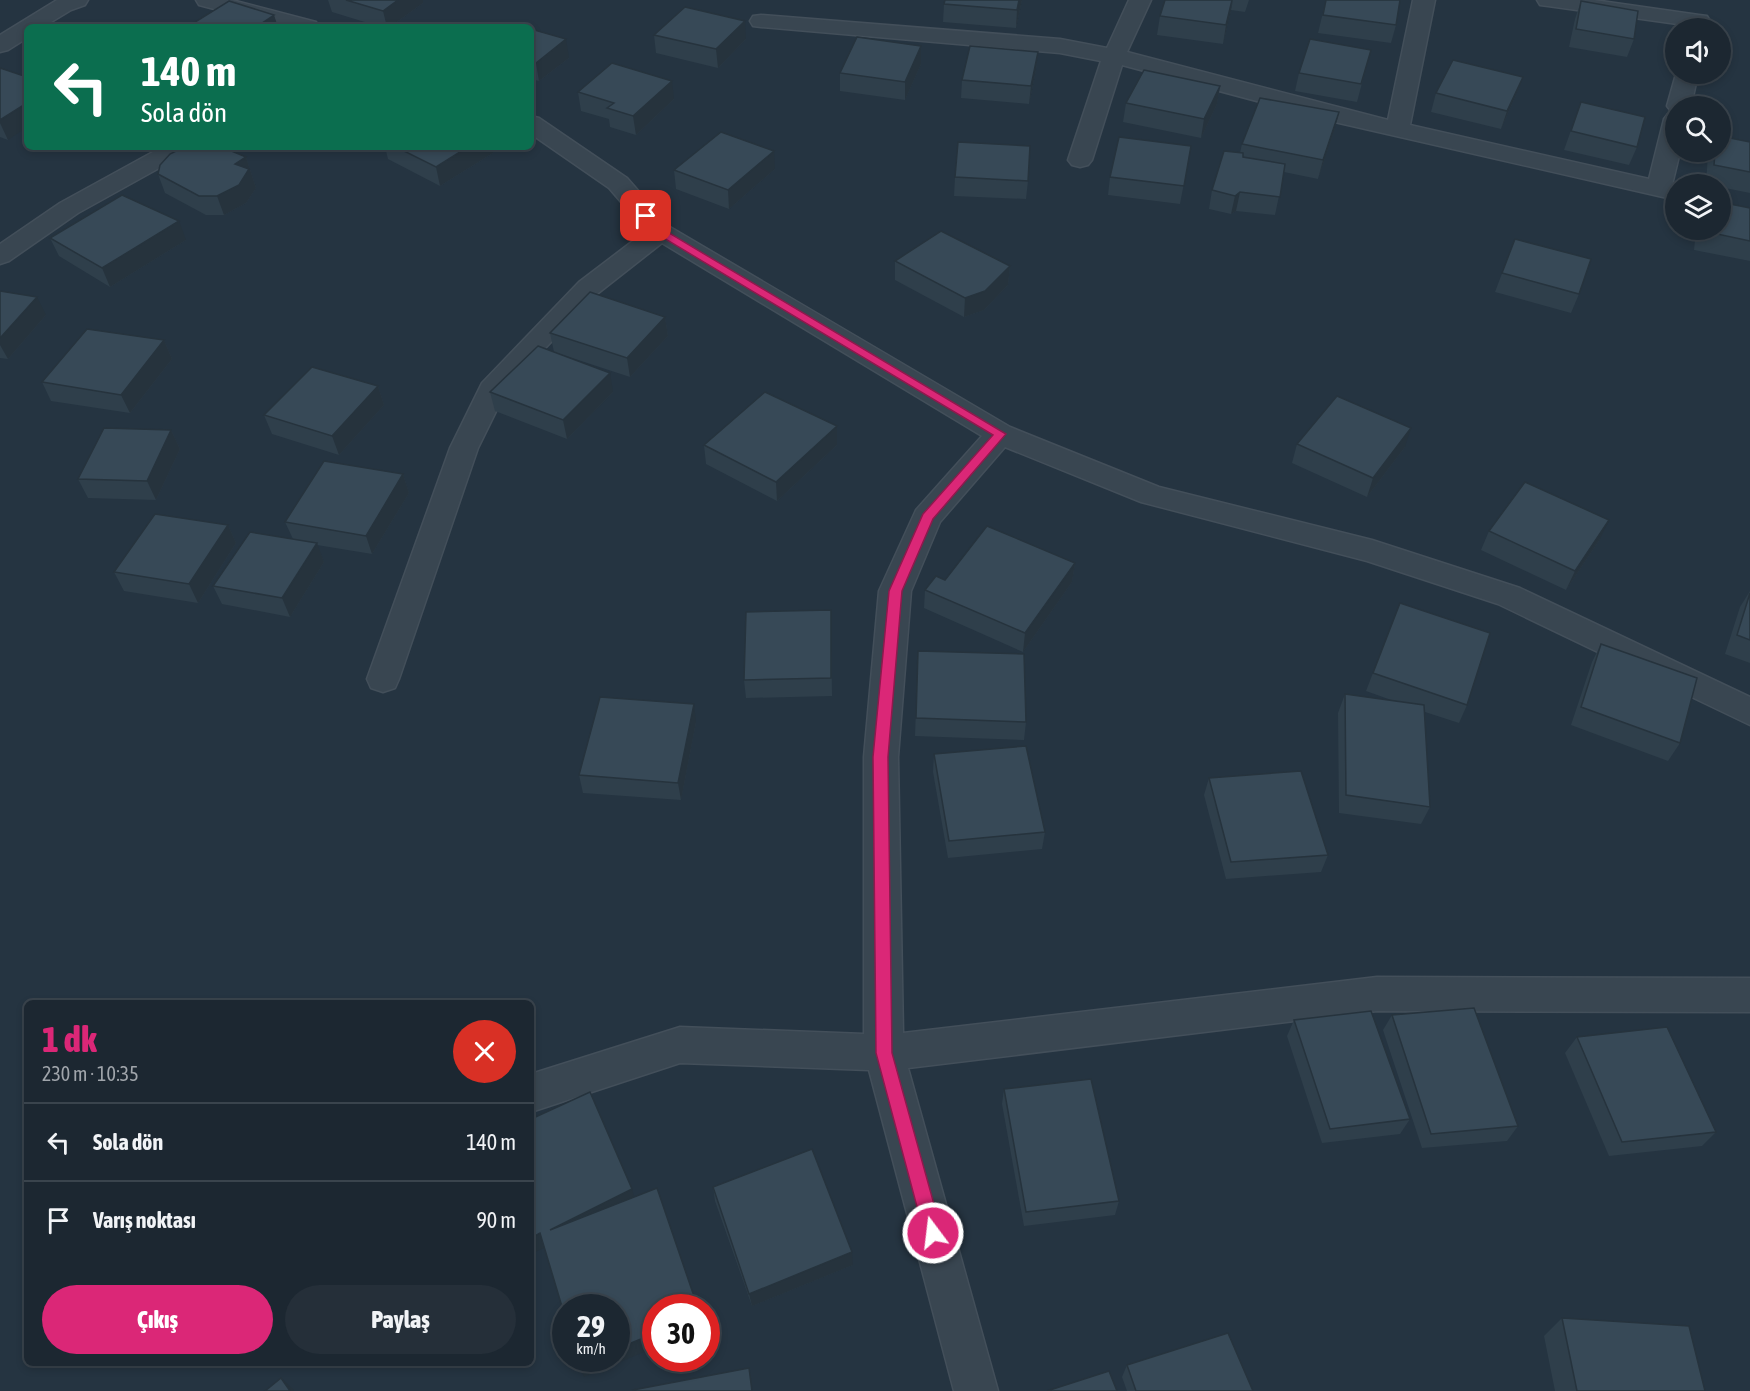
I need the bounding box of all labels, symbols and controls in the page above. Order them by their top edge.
map controls [1665,18,1731,240]
button: sound [1665,18,1731,84]
text: 140 m [141,47,236,95]
icon: left [42,48,120,126]
button: search [1665,96,1731,162]
text: Sola dön [141,97,227,128]
button: layers [1665,174,1731,240]
pin [620,190,671,241]
icon: arrive [629,199,662,232]
text: 1 dk [42,1018,97,1060]
button: close [453,1020,516,1083]
text: 230 m · 10:35 [42,1062,139,1085]
icon: left [42,1126,75,1159]
text: Sola dön [93,1129,163,1155]
text: 140 m [466,1129,516,1155]
position arrow [901,1201,965,1265]
icon: arrive [42,1204,75,1237]
text: Varış noktası [93,1207,196,1233]
text: 90 m [476,1207,516,1233]
button: Çıkış [42,1285,273,1354]
button: Paylaş [285,1285,516,1354]
speed limit sign: 30 [642,1294,720,1372]
text: 29 [577,1309,605,1343]
text: km/h [576,1340,606,1357]

